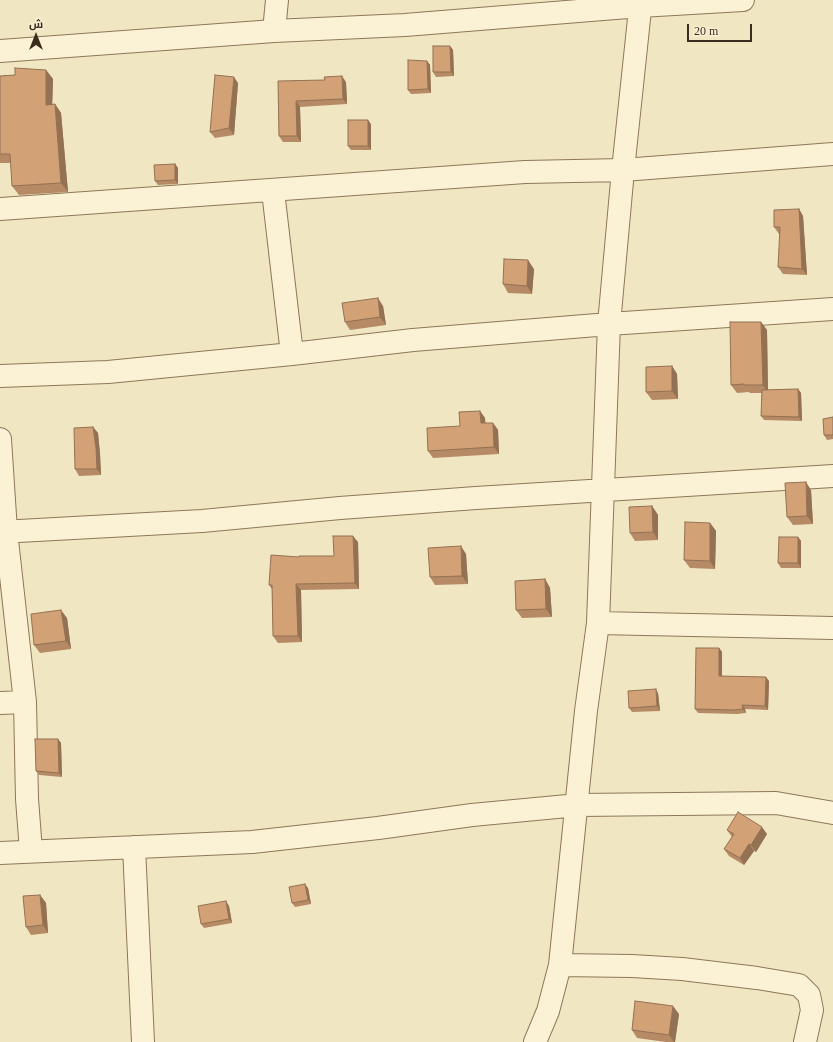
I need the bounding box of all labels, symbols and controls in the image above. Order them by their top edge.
north arrow [16,16,56,56]
scale bar [689,16,754,42]
text: ش [29,18,43,30]
text: 20 m [694,24,718,38]

